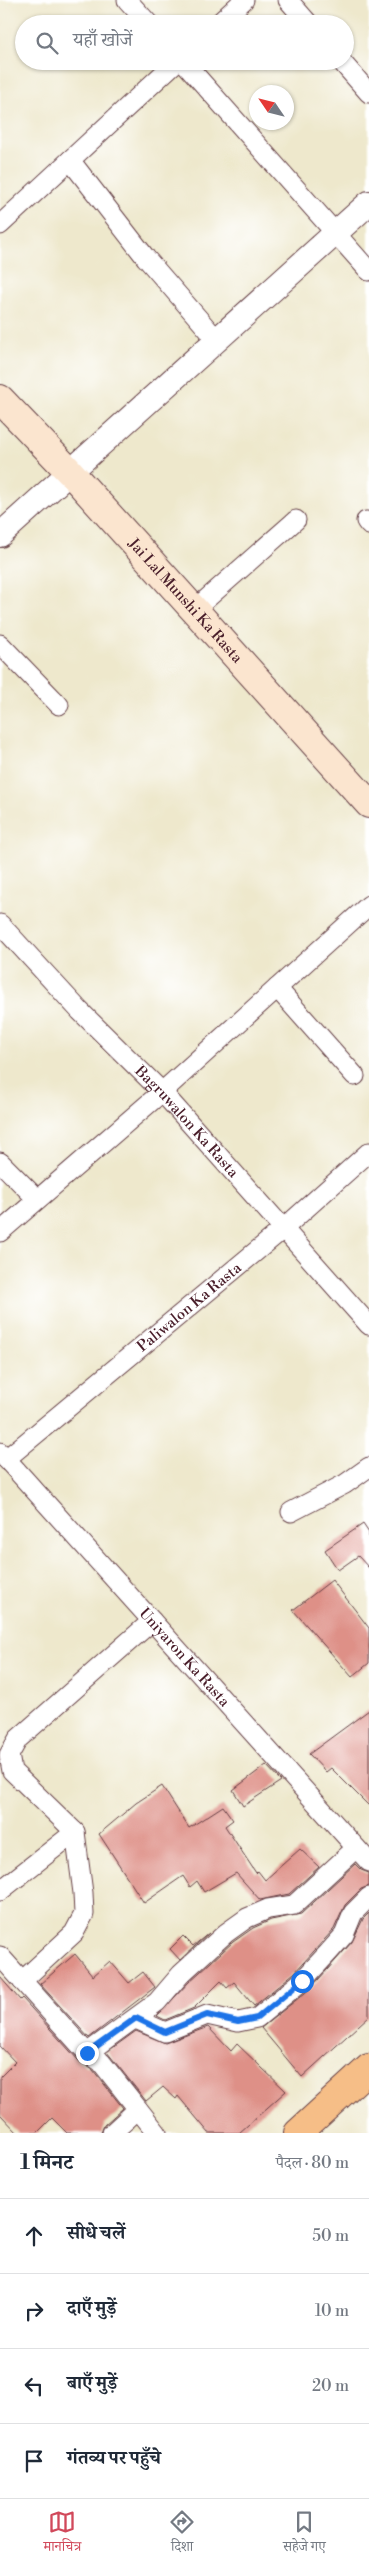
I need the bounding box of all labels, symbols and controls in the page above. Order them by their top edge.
search box [15,15,354,70]
text: यहाँ खोजें [73,28,133,52]
icon: search [33,29,61,57]
north arrow [249,85,294,130]
street label: Jai Lal Munshi Ka Rasta [124,533,247,667]
street label: Bagruwalon Ka Rasta [130,1061,243,1182]
street label: Paliwalon Ka Rasta [133,1258,245,1356]
street label: Uniyaron Ka Rasta [135,1604,234,1711]
route start [291,1970,314,1993]
route end [76,2042,99,2065]
text: 1 मिनट [20,2150,73,2176]
text: पैदल · 80 m [276,2153,349,2173]
text: सीधे चलें [67,2221,125,2245]
icon: ahead [20,2222,48,2250]
text: 50 m [312,2226,349,2246]
text: दाएँ मुड़ें [67,2296,117,2320]
icon: right [20,2297,48,2325]
text: 10 m [315,2301,349,2321]
text: बाएँ मुड़ें [67,2371,117,2395]
icon: left [20,2372,48,2400]
text: 20 m [312,2376,349,2396]
text: गंतव्य पर पहुँचे [67,2446,161,2470]
icon: arrive [20,2447,48,2475]
tab: मानचित्र [43,2508,81,2560]
tab: दिशा [168,2508,196,2560]
tab: सहेजे गए [283,2508,326,2560]

